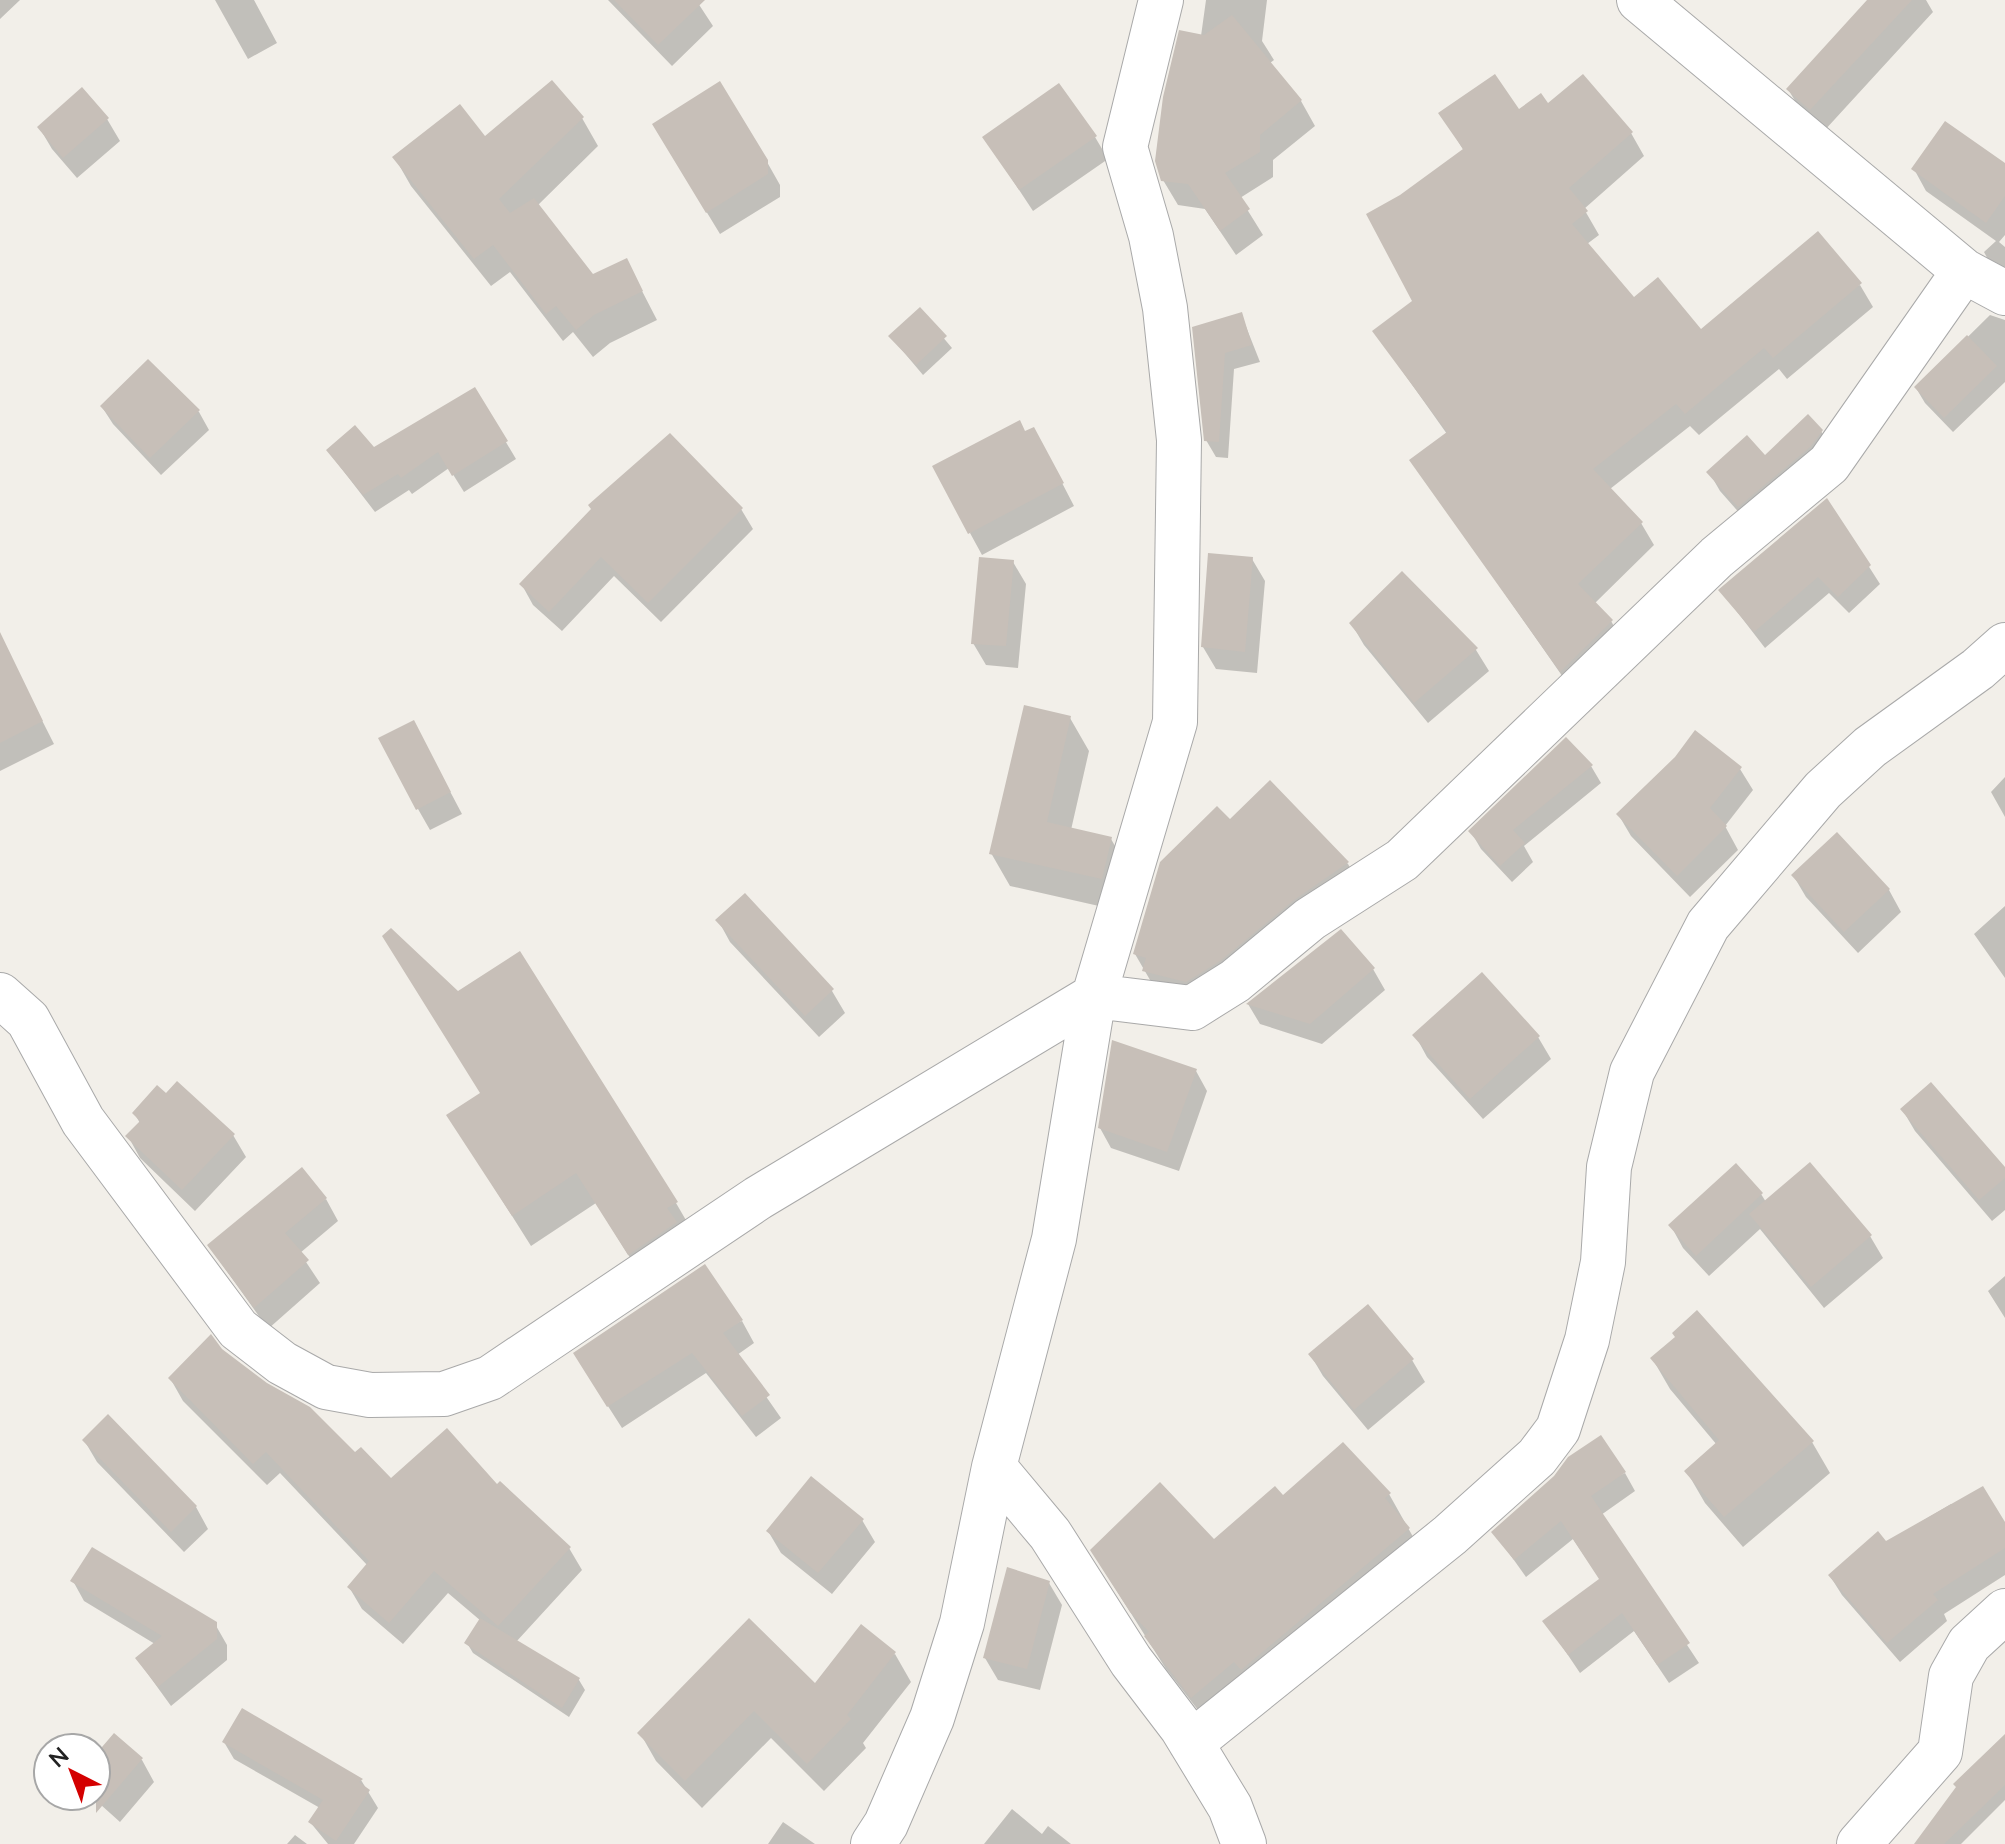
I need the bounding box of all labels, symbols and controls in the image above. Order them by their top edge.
north arrow [32,1732,112,1812]
text: N [43,1741,74,1772]

